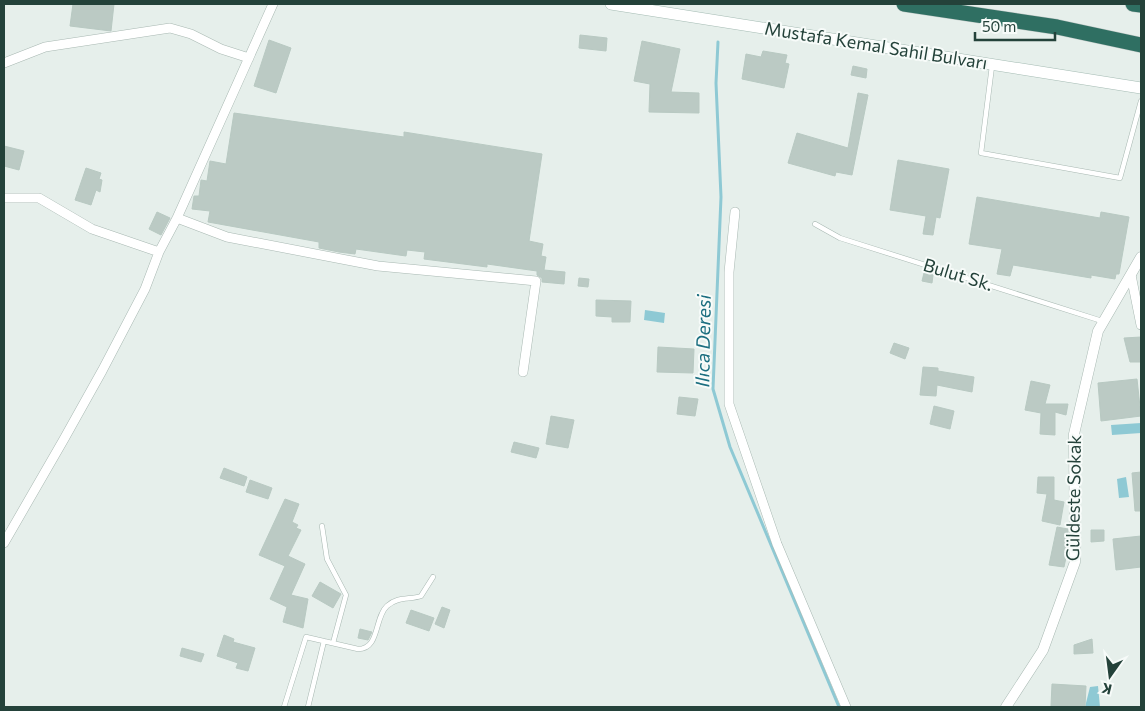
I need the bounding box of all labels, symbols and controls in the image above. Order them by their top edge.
scale bar [975,10,1055,42]
street label: Mustafa Kemal Sahil Bulvarı [763,17,989,74]
text: 50 m [982,17,1016,35]
street label: Bulut Sk. [921,253,996,295]
water label: Ilıca Deresi [690,293,715,388]
street label: Güldeste Sokak [1061,434,1085,561]
north arrow [1085,651,1135,701]
text: K [1100,680,1114,699]

